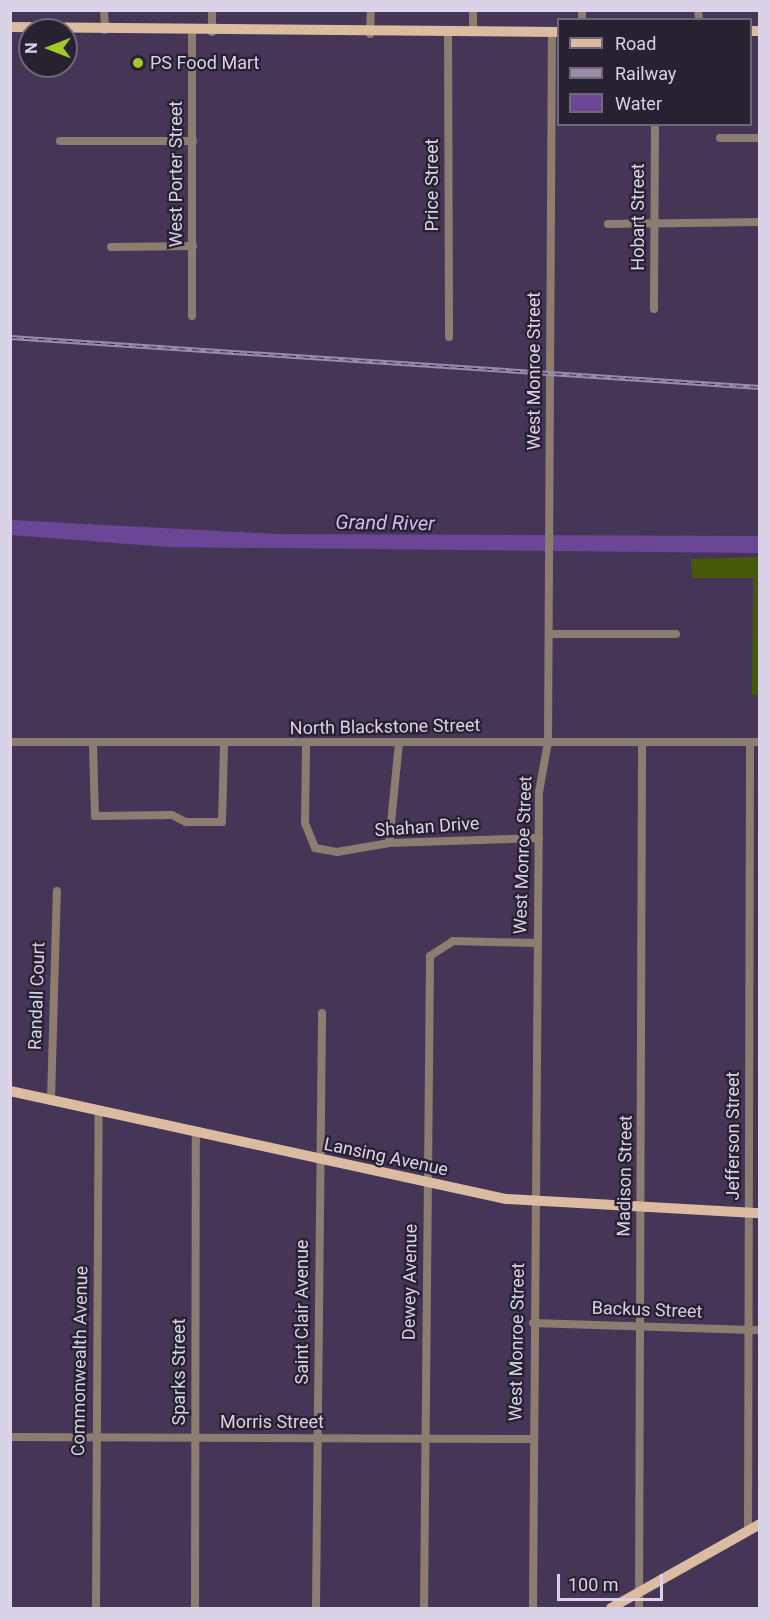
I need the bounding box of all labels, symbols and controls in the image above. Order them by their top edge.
north arrow [18,18,78,78]
legend [557,18,752,126]
text: Road [615,33,656,54]
text: N [22,42,41,54]
place label: PS Food Mart [150,52,259,74]
marker: PS Food Mart [131,56,145,70]
text: Railway [615,63,676,84]
text: Water [615,93,662,114]
street label: West Porter Street [165,101,187,247]
street label: Price Street [421,139,443,231]
street label: Hobart Street [627,163,649,271]
street label: West Monroe Street [523,292,545,450]
water label: Grand River [335,510,435,536]
street label: North Blackstone Street [290,715,480,739]
street label: West Monroe Street [509,775,537,935]
street label: Shahan Drive [374,813,480,841]
street label: Randall Court [24,941,50,1051]
street label: Jefferson Street [722,1072,744,1200]
street label: Madison Street [613,1115,637,1237]
street label: Lansing Avenue [322,1133,450,1181]
street label: Dewey Avenue [398,1224,422,1340]
street label: Saint Clair Avenue [291,1240,313,1384]
street label: West Monroe Street [505,1263,529,1421]
street label: Commonwealth Avenue [68,1266,92,1456]
street label: Backus Street [591,1297,703,1323]
street label: Sparks Street [168,1318,190,1426]
street label: Morris Street [220,1411,324,1433]
scale bar [560,1562,666,1600]
text: 100 m [568,1574,619,1595]

